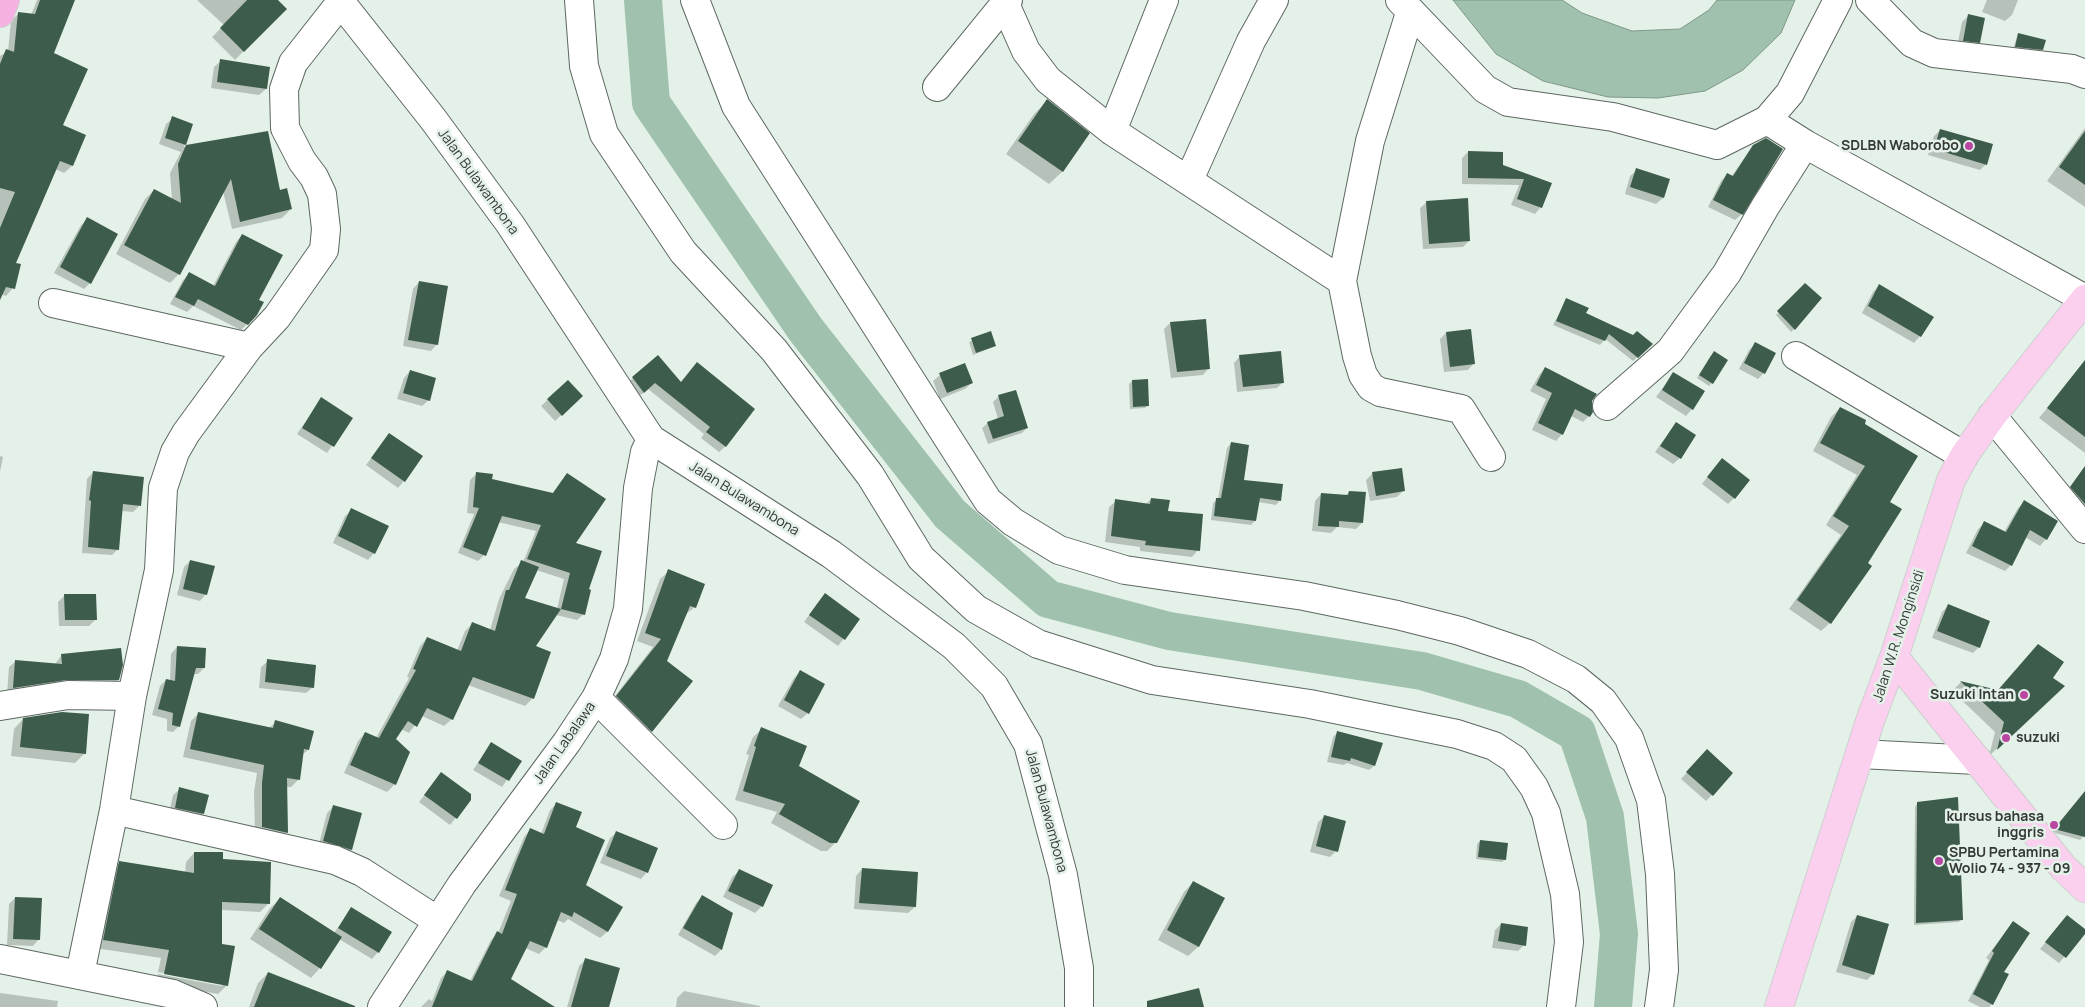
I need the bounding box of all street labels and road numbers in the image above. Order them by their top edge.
street label: Jalan Bulawambona [434,126,522,238]
street label: Jalan Bulawambona [686,458,802,540]
street label: Jalan W.R. Monginsidi [1870,568,1928,704]
street label: Jalan Labalawa [531,699,599,787]
street label: Jalan Bulawambona [1021,748,1071,874]

